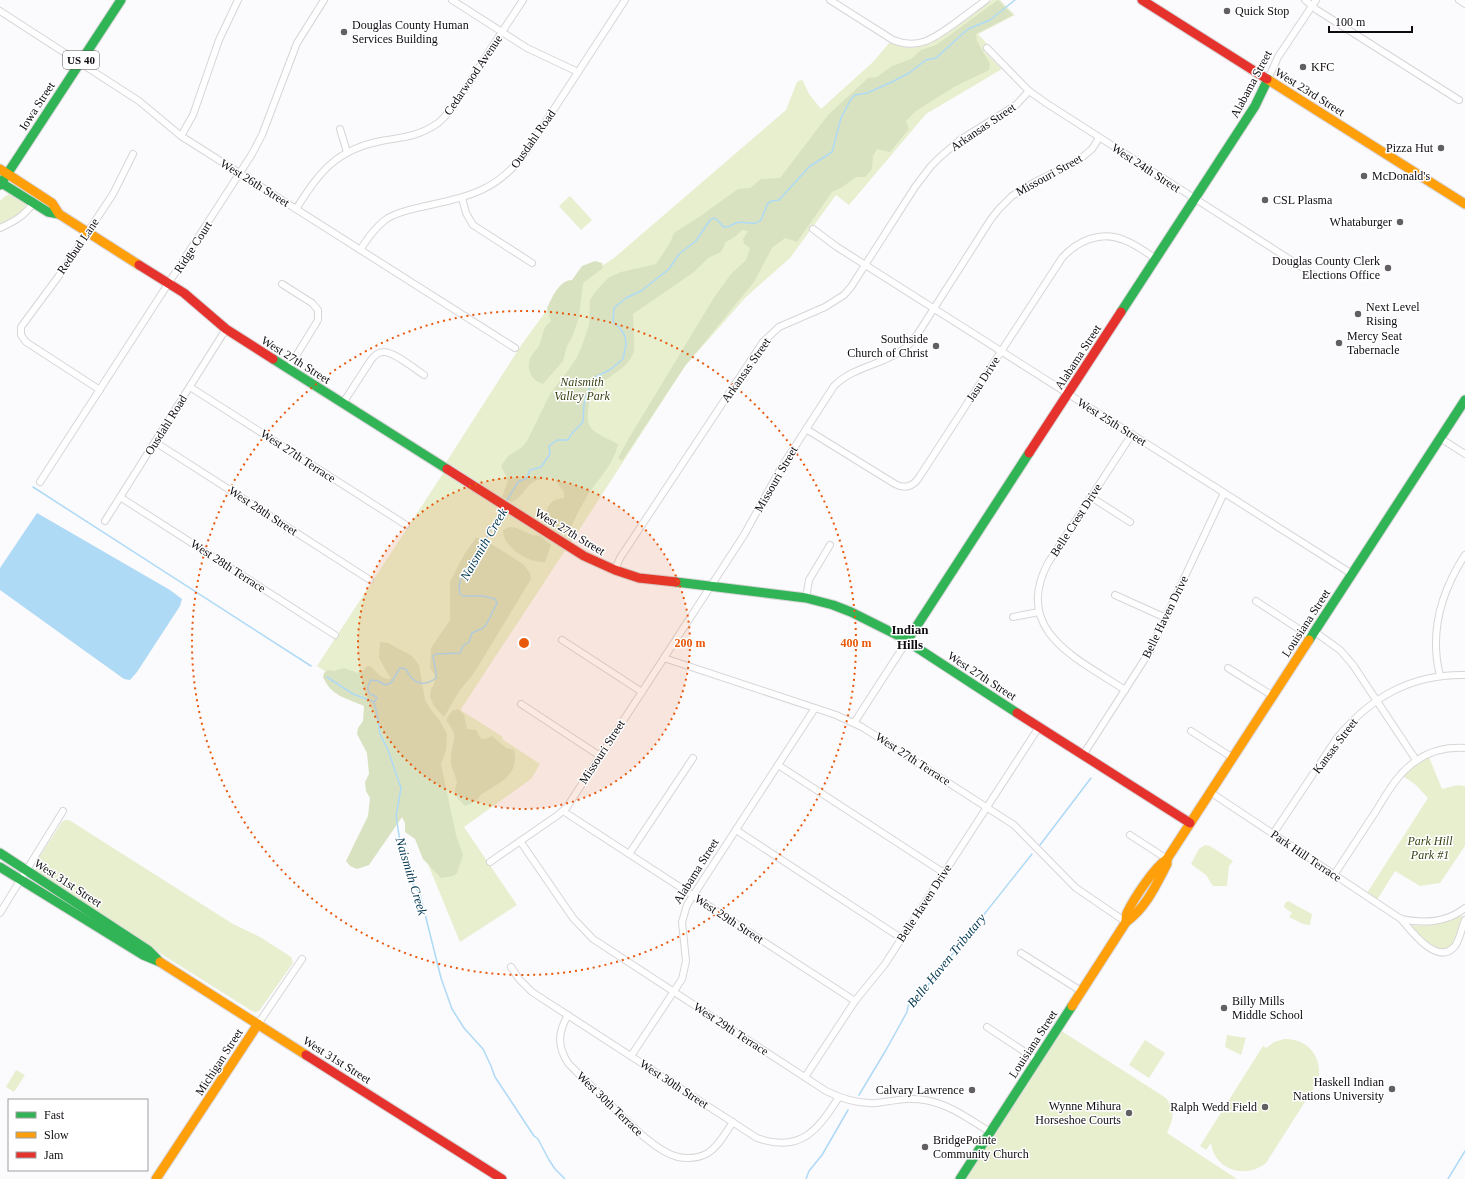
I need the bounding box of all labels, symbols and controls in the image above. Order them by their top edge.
place label: Quick Stop [1235,4,1289,18]
marker: Quick Stop [1222,6,1232,16]
scale bar [1329,8,1412,34]
text: 100 m [1335,15,1366,29]
place label: Douglas County Human Services Building [352,18,469,46]
marker: Douglas County Human Services Building [339,27,349,37]
street label: Cedarwood Avenue [441,32,505,118]
street label: Alabama Street [1227,47,1275,120]
road number: US 40 [63,51,99,69]
place label: KFC [1311,60,1334,74]
marker: KFC [1298,62,1308,72]
street label: West 23rd Street [1273,65,1348,119]
street label: Iowa Street [16,79,58,133]
street label: Arkansas Street [948,100,1019,154]
street label: Ousdahl Road [508,107,558,171]
street label: West 24th Street [1109,141,1184,196]
place label: Pizza Hut [1386,141,1434,155]
marker: Pizza Hut [1436,143,1446,153]
street label: Missouri Street [1013,151,1085,199]
street label: West 26th Street [218,156,293,210]
place label: McDonald's [1372,169,1430,183]
marker: McDonald's [1359,171,1369,181]
place label: CSL Plasma [1273,193,1333,207]
marker: CSL Plasma [1260,195,1270,205]
street label: Redbud Lane [54,215,102,277]
place label: Whataburger [1330,215,1392,229]
marker: Whataburger [1395,217,1405,227]
street label: Ridge Court [171,218,215,276]
place label: Douglas County Clerk Elections Office [1272,254,1380,282]
marker: Douglas County Clerk Elections Office [1383,263,1393,273]
place label: Next Level Rising [1366,300,1420,328]
marker: Next Level Rising [1353,309,1363,319]
street label: Alabama Street [1052,321,1104,392]
place label: Mercy Seat Tabernacle [1347,329,1403,357]
place label: Southside Church of Christ [847,332,929,360]
street label: West 27th Street [259,333,334,387]
street label: Arkansas Street [719,334,774,405]
marker: Mercy Seat Tabernacle [1334,338,1344,348]
marker: Southside Church of Christ [931,341,941,351]
street label: Jasu Drive [963,354,1003,404]
park label: Naismith Valley Park [554,375,610,403]
street label: Ousdahl Road [142,392,190,458]
street label: West 25th Street [1075,395,1150,449]
street label: West 27th Terrace [258,427,338,485]
street label: Missouri Street [752,443,801,514]
street label: Belle Crest Drive [1047,481,1105,559]
street label: West 28th Street [226,484,301,539]
water label: Naismith Creek [456,505,510,584]
street label: West 27th Street [533,506,608,559]
street label: West 28th Terrace [188,537,268,595]
street label: Belle Haven Drive [1139,573,1191,661]
street label: Louisiana Street [1279,586,1334,660]
district label: Indian Hills [892,622,929,652]
centre of rings [517,636,531,650]
text: 200 m [675,636,706,650]
text: 400 m [841,636,872,650]
street label: West 27th Street [945,649,1020,704]
street label: Kansas Street [1310,715,1361,776]
street label: Missouri Street [576,717,628,787]
street label: West 27th Terrace [873,730,953,788]
street label: Park Hill Terrace [1268,827,1344,885]
water label: Naismith Creek [392,834,431,917]
park label: Park Hill Park #1 [1407,834,1453,862]
street label: Alabama Street [670,835,722,906]
street label: West 31st Street [32,856,105,910]
street label: Belle Haven Drive [894,861,954,945]
street label: West 29th Street [692,892,767,947]
water label: Belle Haven Tributary [904,910,989,1010]
place label: Billy Mills Middle School [1232,994,1304,1022]
street label: West 29th Terrace [691,1000,771,1058]
marker: Billy Mills Middle School [1219,1003,1229,1013]
street label: Louisiana Street [1006,1007,1061,1081]
street label: Michigan Street [192,1025,246,1098]
street label: West 31st Street [300,1033,374,1087]
street label: West 30th Street [637,1057,712,1112]
street label: West 30th Terrace [574,1069,646,1139]
place label: Haskell Indian Nations University [1293,1075,1384,1103]
place label: Calvary Lawrence [876,1083,964,1097]
marker: Haskell Indian Nations University [1387,1084,1397,1094]
marker: Calvary Lawrence [967,1085,977,1095]
legend [8,1099,148,1171]
place label: Wynne Mihura Horseshoe Courts [1035,1099,1122,1127]
place label: Ralph Wedd Field [1170,1100,1257,1114]
marker: Ralph Wedd Field [1260,1102,1270,1112]
text: Fast [44,1108,65,1122]
marker: Wynne Mihura Horseshoe Courts [1124,1108,1134,1118]
text: Slow [44,1128,69,1142]
place label: BridgePointe Community Church [933,1133,1029,1161]
marker: BridgePointe Community Church [920,1142,930,1152]
text: Jam [44,1148,64,1162]

